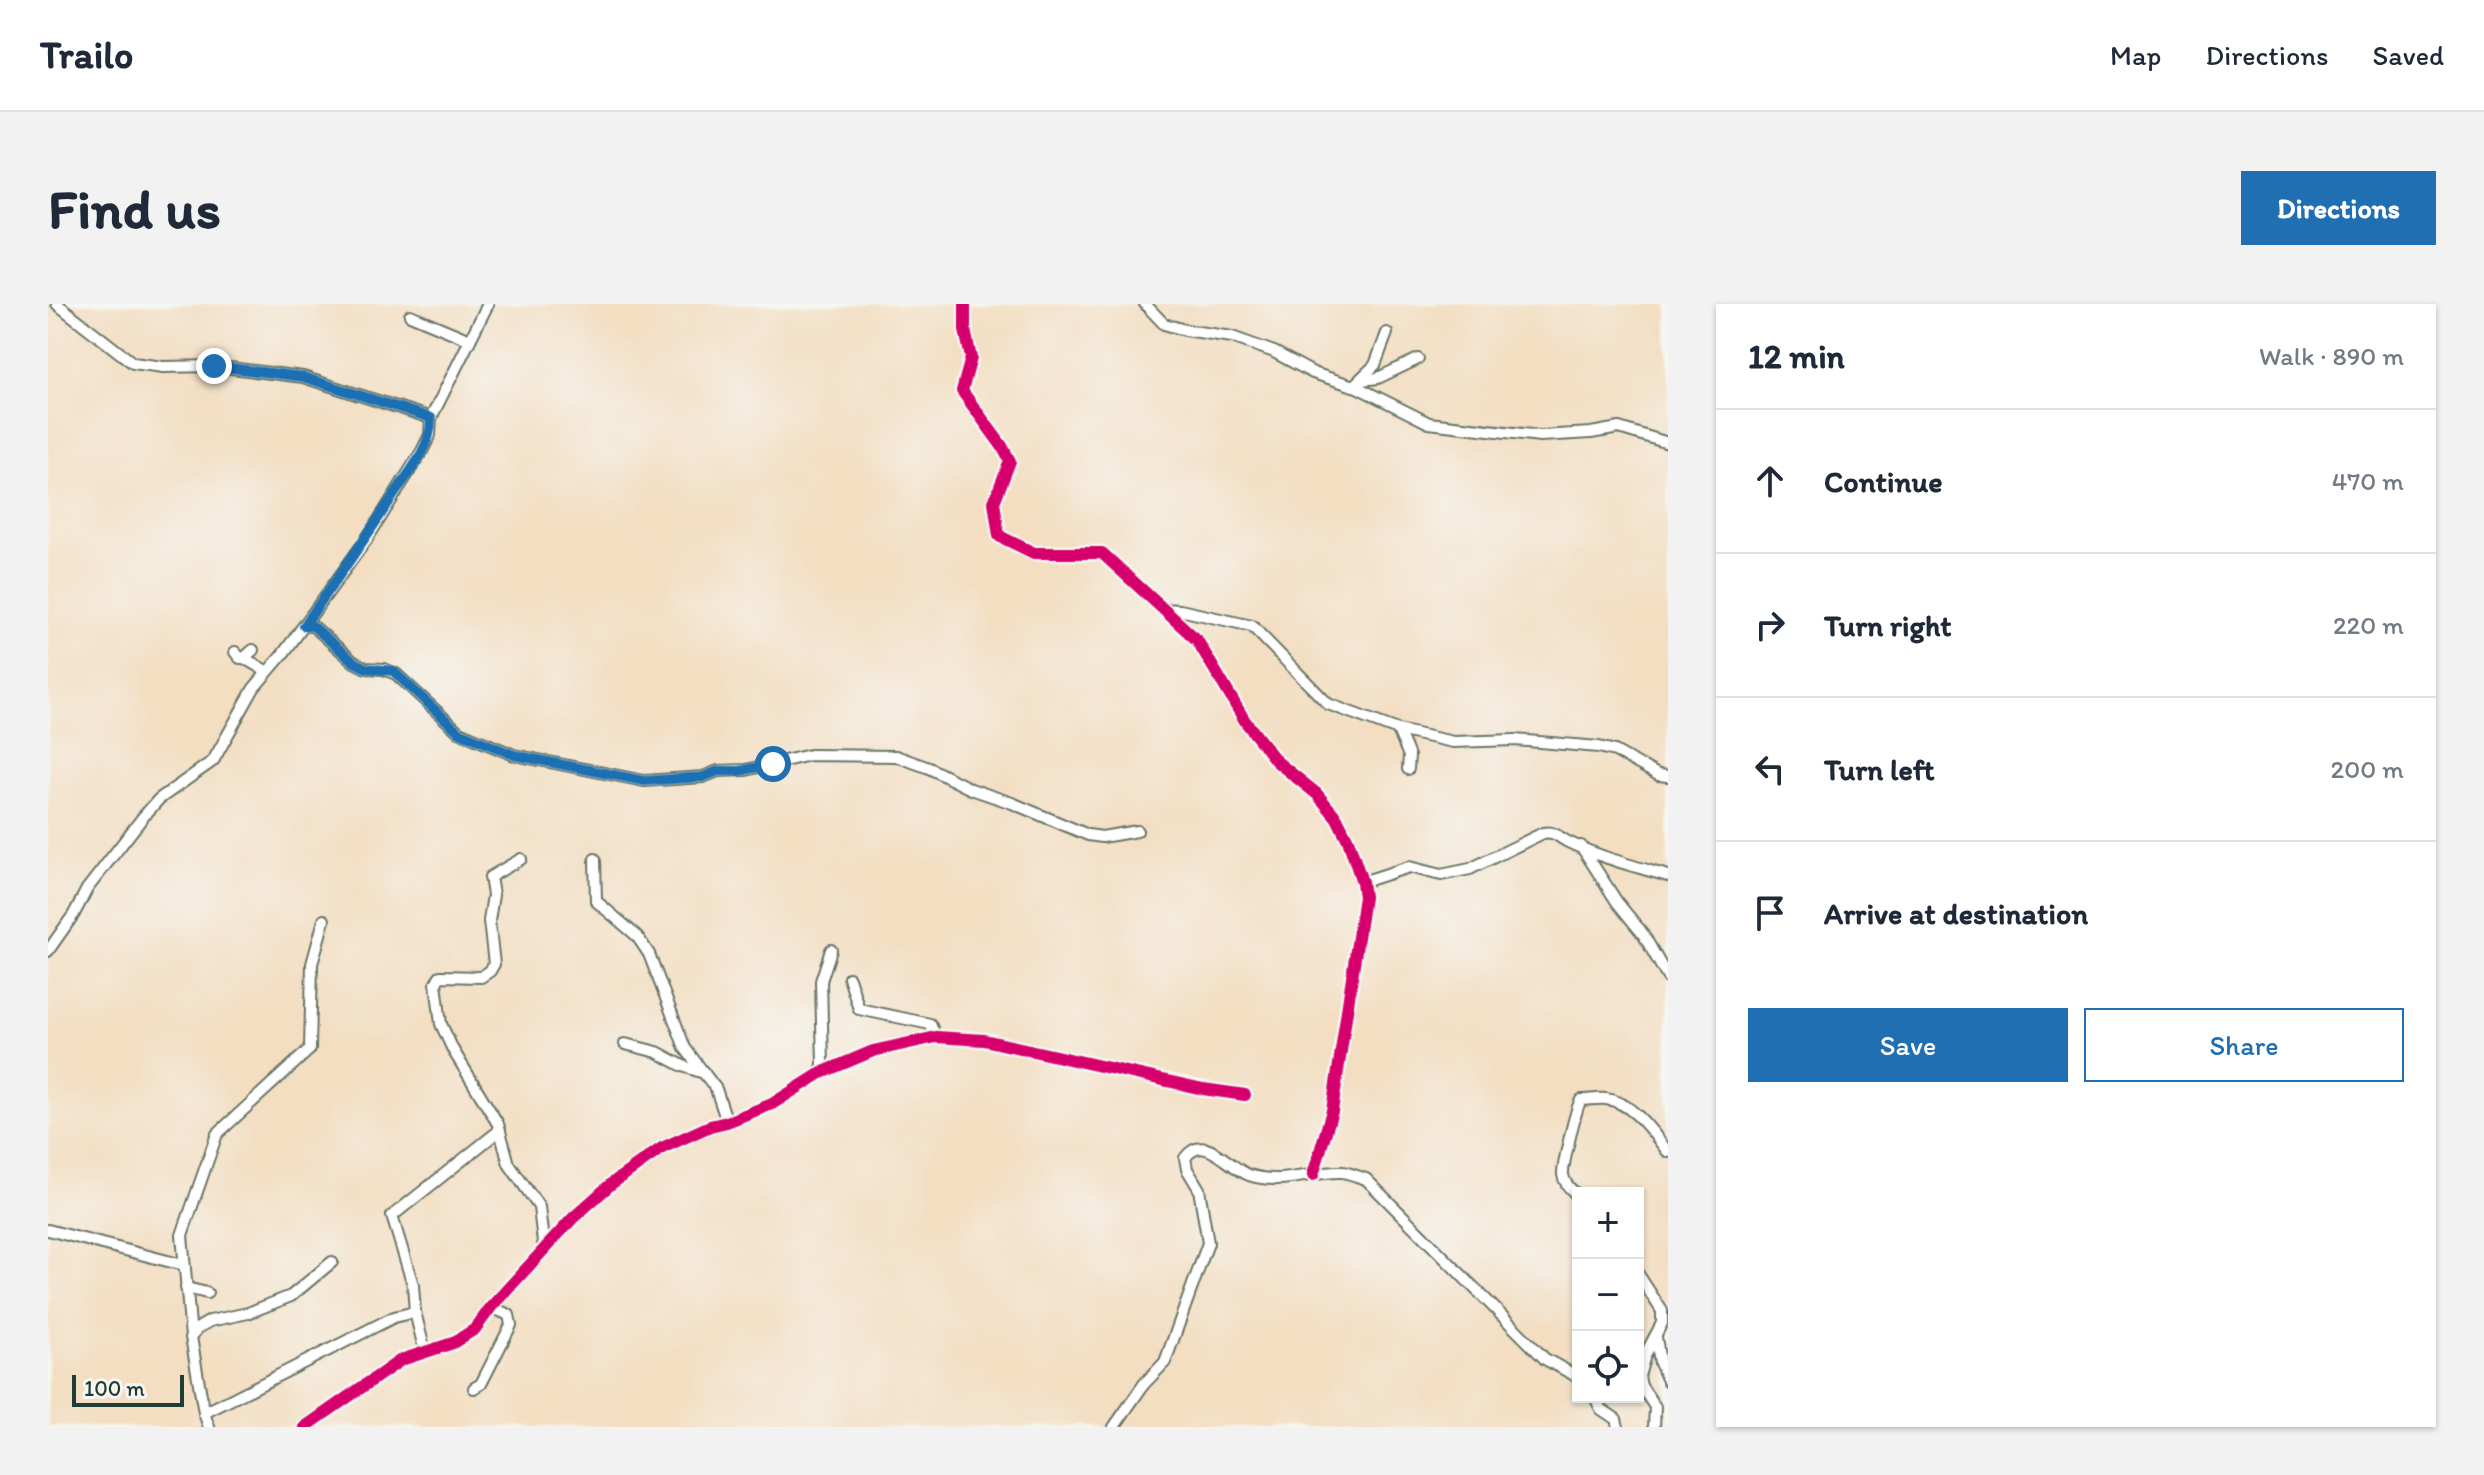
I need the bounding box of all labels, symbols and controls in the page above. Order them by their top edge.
text: Trailo [40,32,133,78]
text: Map [2110,38,2161,72]
text: Directions [2205,38,2329,72]
text: Saved [2373,38,2444,72]
button: Directions [2241,171,2436,245]
text: Find us [48,175,221,242]
text: 12 min [1748,336,1845,377]
text: Walk · 890 m [2259,340,2404,372]
route end [196,348,232,384]
icon: ahead [1748,459,1792,503]
text: Continue [1824,463,1943,500]
text: 470 m [2332,465,2404,497]
icon: right [1748,603,1792,647]
text: Turn right [1824,607,1952,644]
text: 220 m [2333,609,2404,641]
route start [755,746,791,782]
icon: left [1748,747,1792,791]
text: Turn left [1824,751,1935,788]
text: 200 m [2331,753,2404,785]
icon: arrive [1748,891,1792,935]
text: Arrive at destination [1824,895,2088,932]
button: Save [1748,1008,2068,1082]
button: Share [2084,1008,2404,1082]
map controls [1572,1187,1644,1403]
button: + [1572,1187,1644,1259]
button: − [1572,1259,1644,1331]
button: locate [1572,1331,1644,1403]
scale bar [72,1371,184,1407]
text: 100 m [84,1375,145,1402]

